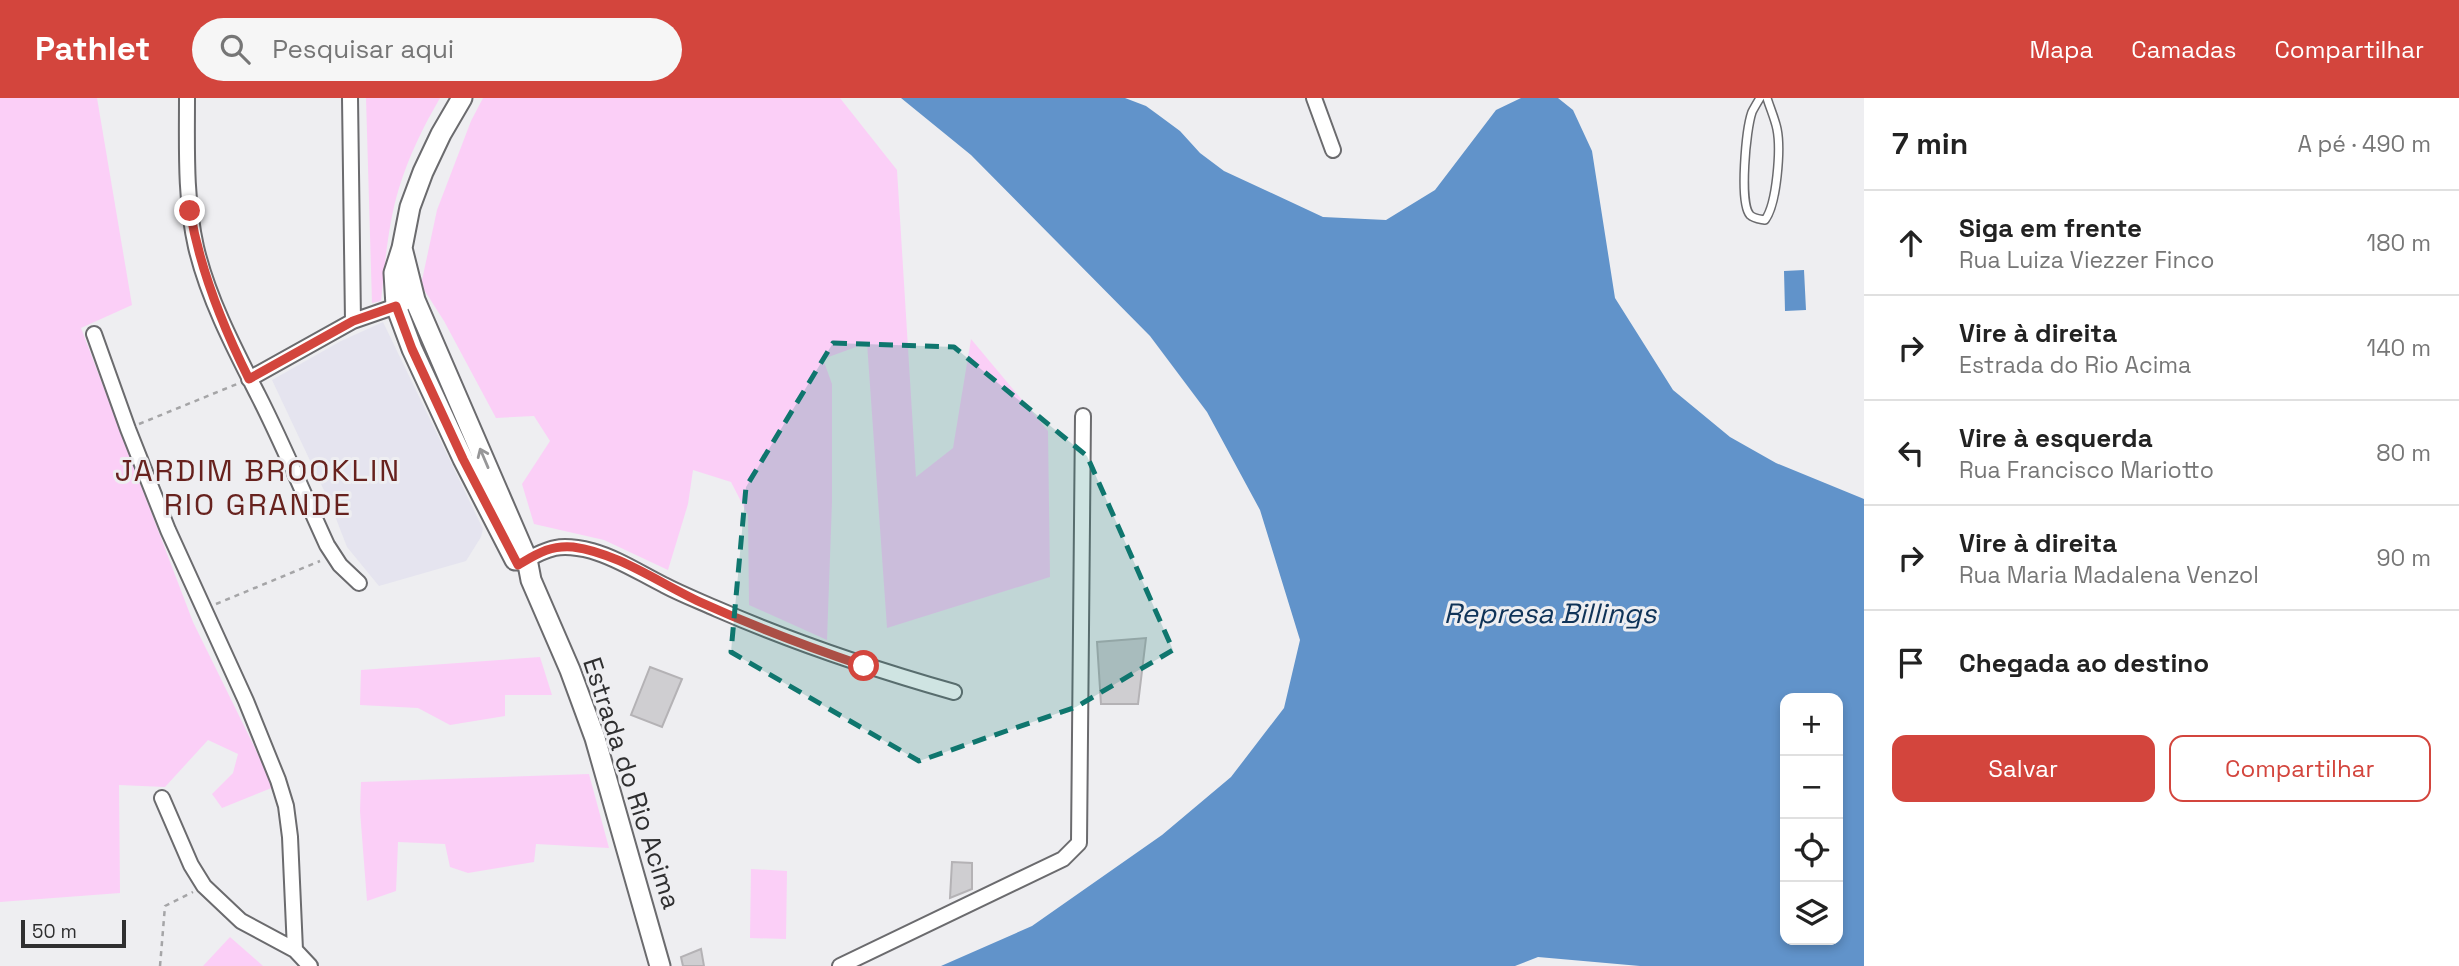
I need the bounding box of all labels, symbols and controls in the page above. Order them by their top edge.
search box [192,18,682,81]
text: Pathlet [35,28,150,70]
icon: search [216,30,254,68]
text: Pesquisar aqui [272,32,454,66]
text: Mapa [2029,34,2093,65]
text: Camadas [2131,34,2236,65]
text: Compartilhar [2274,34,2424,65]
text: 7 min [1892,124,1968,163]
text: A pé · 490 m [2297,129,2431,159]
route end [174,195,205,226]
text: Siga em frente [1959,211,2142,245]
icon: ahead [1892,224,1930,262]
text: 180 m [2367,228,2431,258]
text: Rua Luiza Viezzer Finco [1959,245,2215,275]
text: Vire à direita [1959,316,2117,350]
icon: right [1892,329,1930,367]
text: 140 m [2367,333,2431,363]
text: Estrada do Rio Acima [1959,350,2191,380]
text: Vire à esquerda [1959,421,2153,455]
icon: left [1892,434,1930,472]
text: 80 m [2376,438,2431,468]
one-way arrow [477,448,490,469]
district label: JARDIM BROOKLIN RIO GRANDE [115,451,401,524]
text: Rua Francisco Mariotto [1959,455,2214,485]
text: Vire à direita [1959,526,2117,560]
icon: right [1892,539,1930,577]
text: 90 m [2376,543,2431,573]
text: Rua Maria Madalena Venzol [1959,560,2259,590]
water label: Represa Billings [1444,595,1658,631]
icon: arrive [1892,644,1930,682]
text: Chegada ao destino [1959,646,2209,680]
route start [848,650,879,681]
street label: Estrada do Rio Acima [575,653,689,913]
map controls [1780,693,1843,945]
button: + [1780,693,1843,756]
button: Salvar [1892,735,2155,802]
button: Compartilhar [2169,735,2431,802]
button: − [1780,756,1843,819]
button: locate [1780,819,1843,882]
button: layers [1780,882,1843,945]
scale bar [21,917,126,949]
text: 50 m [32,919,77,944]

